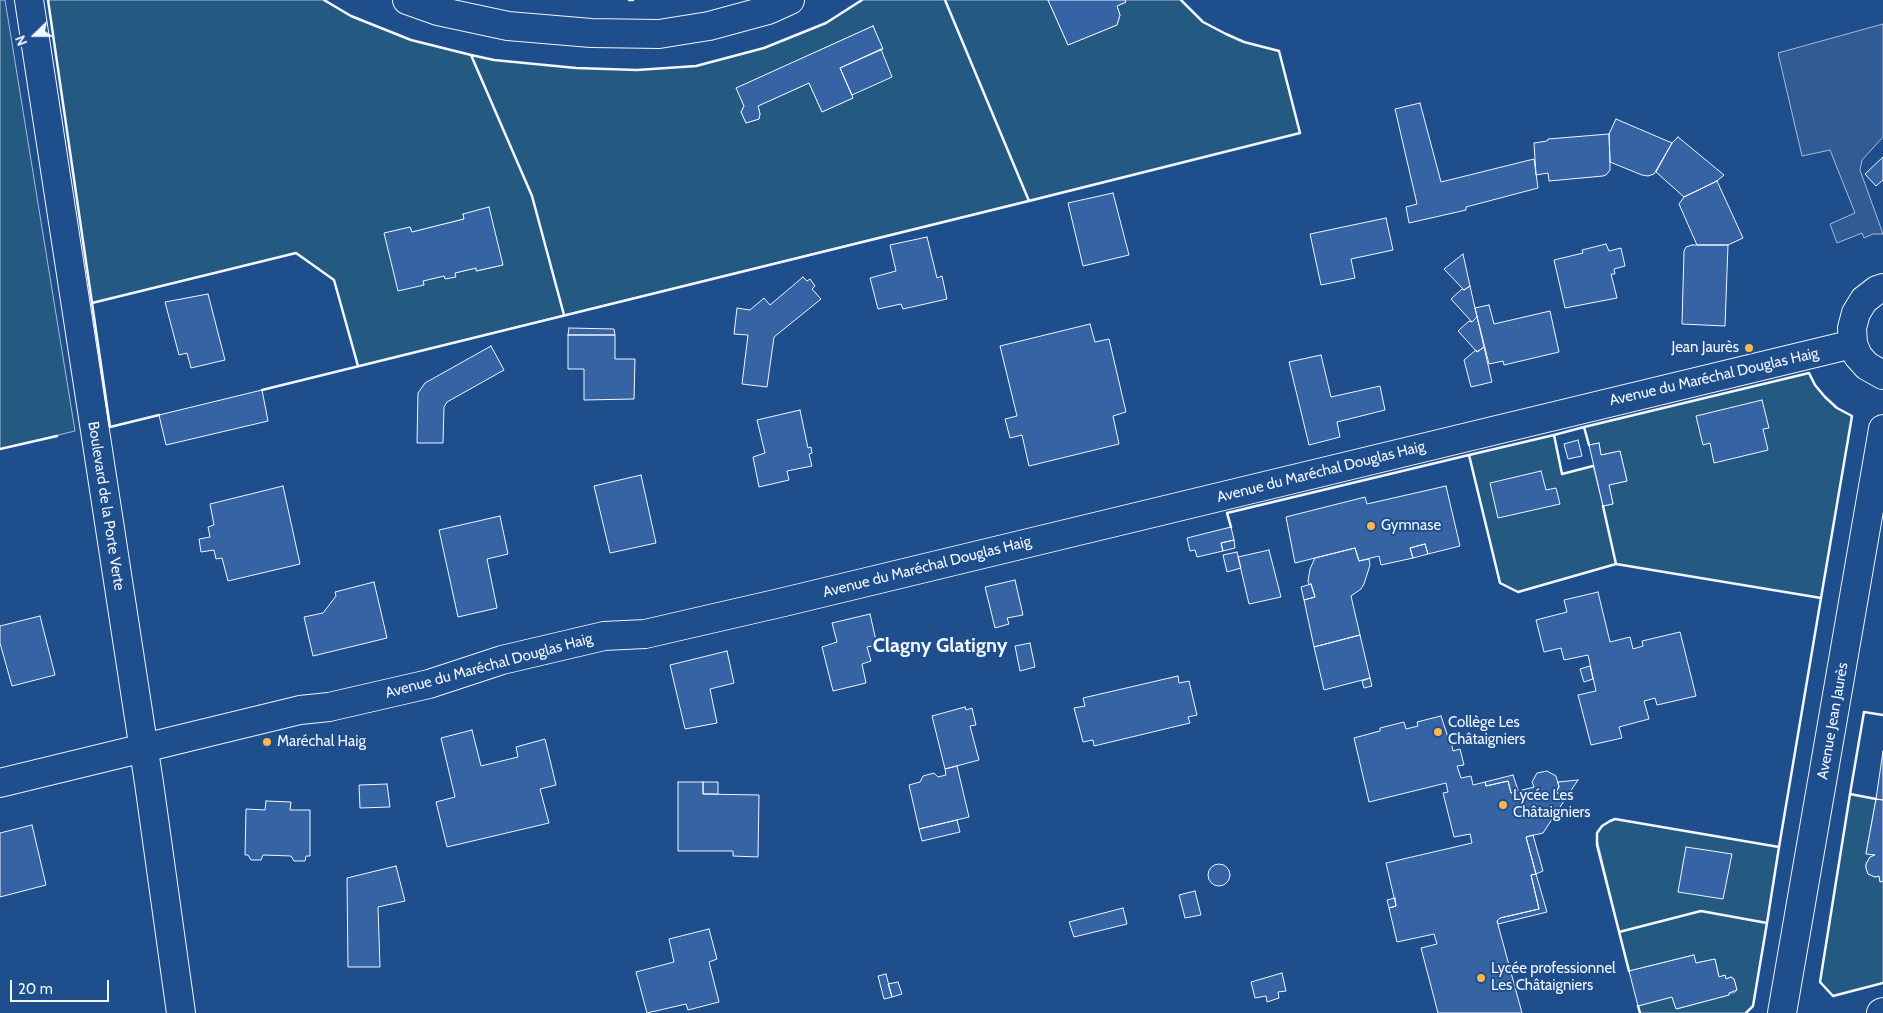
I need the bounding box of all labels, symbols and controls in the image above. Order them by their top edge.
north arrow [10,10,60,60]
text: N [11,33,31,49]
place label: Jean Jaurès [1672,339,1739,357]
marker: Jean Jaurès [1743,342,1755,354]
street label: Avenue du Maréchal Douglas Haig [1608,344,1820,410]
street label: Boulevard de la Porte Verte [84,420,128,592]
street label: Avenue du Maréchal Douglas Haig [1215,437,1427,507]
place label: Gymnase [1381,517,1441,535]
marker: Gymnase [1365,520,1377,532]
street label: Avenue du Maréchal Douglas Haig [821,532,1033,602]
street label: Avenue du Maréchal Douglas Haig [383,630,595,702]
district label: Clagny Glatigny [873,634,1007,658]
street label: Avenue Jean Jaurès [1814,661,1852,781]
place label: Collège Les Châtaigniers [1448,714,1526,749]
marker: Collège Les Châtaigniers [1432,726,1444,738]
place label: Maréchal Haig [277,733,366,751]
marker: Maréchal Haig [261,736,273,748]
place label: Lycée Les Châtaigniers [1513,787,1591,822]
marker: Lycée Les Châtaigniers [1497,799,1509,811]
place label: Lycée professionnel Les Châtaigniers [1491,960,1616,995]
scale bar [12,970,111,1002]
marker: Lycée professionnel Les Châtaigniers [1475,972,1487,984]
text: 20 m [18,980,53,998]

